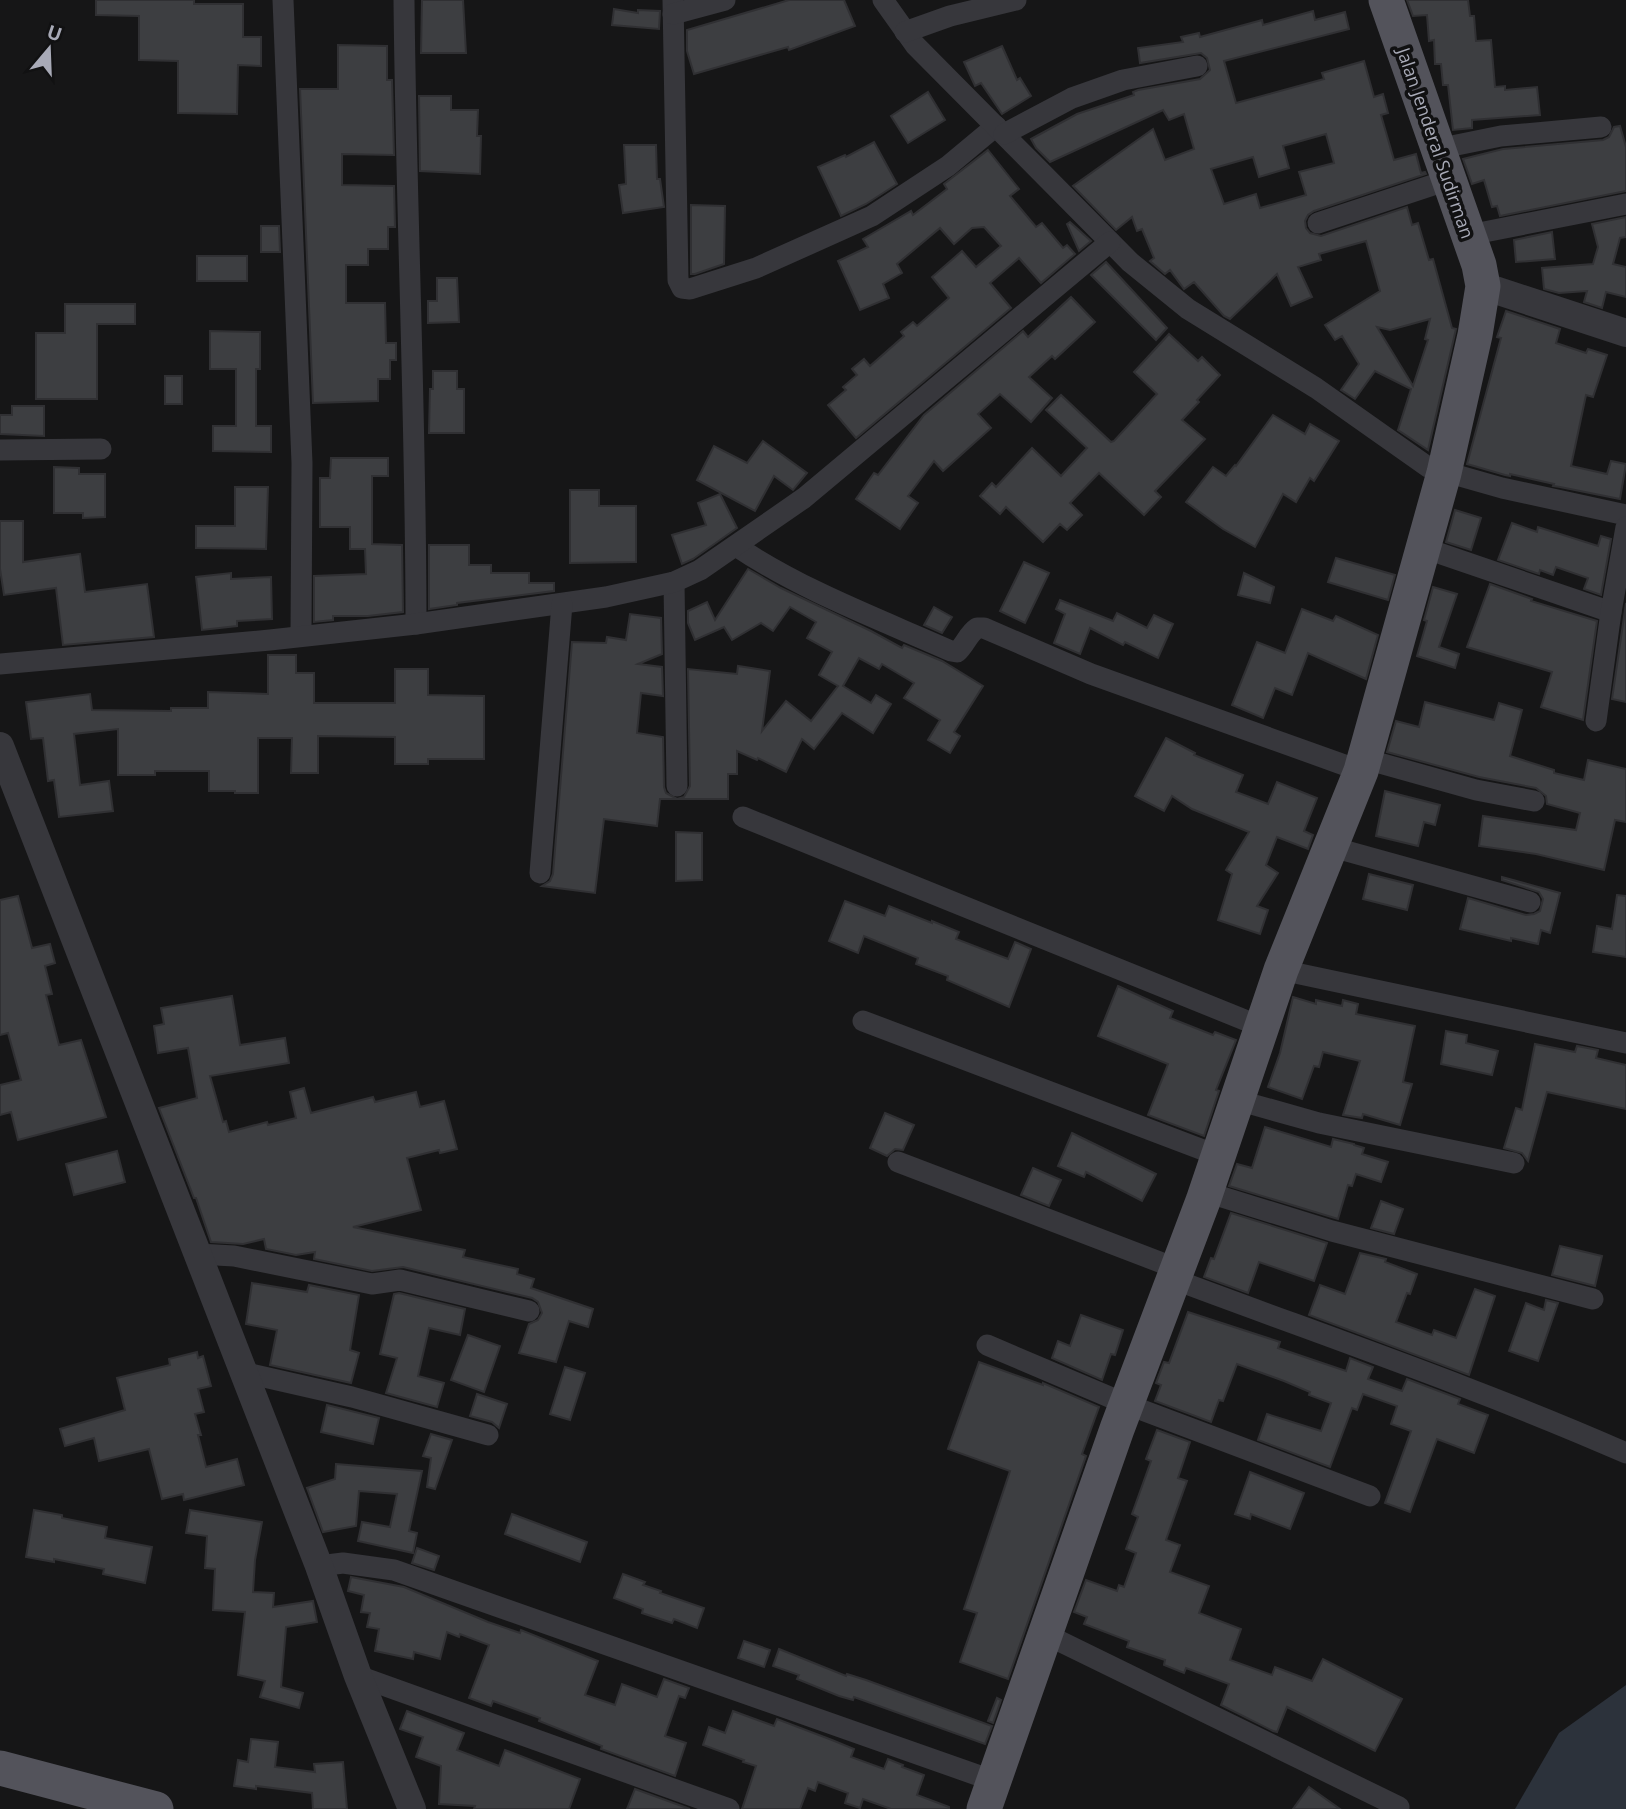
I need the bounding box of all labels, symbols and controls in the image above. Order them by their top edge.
north arrow [14,14,84,84]
text: U [44,18,66,48]
street label: Jalan Jenderal Sudirman [1391,43,1480,242]

